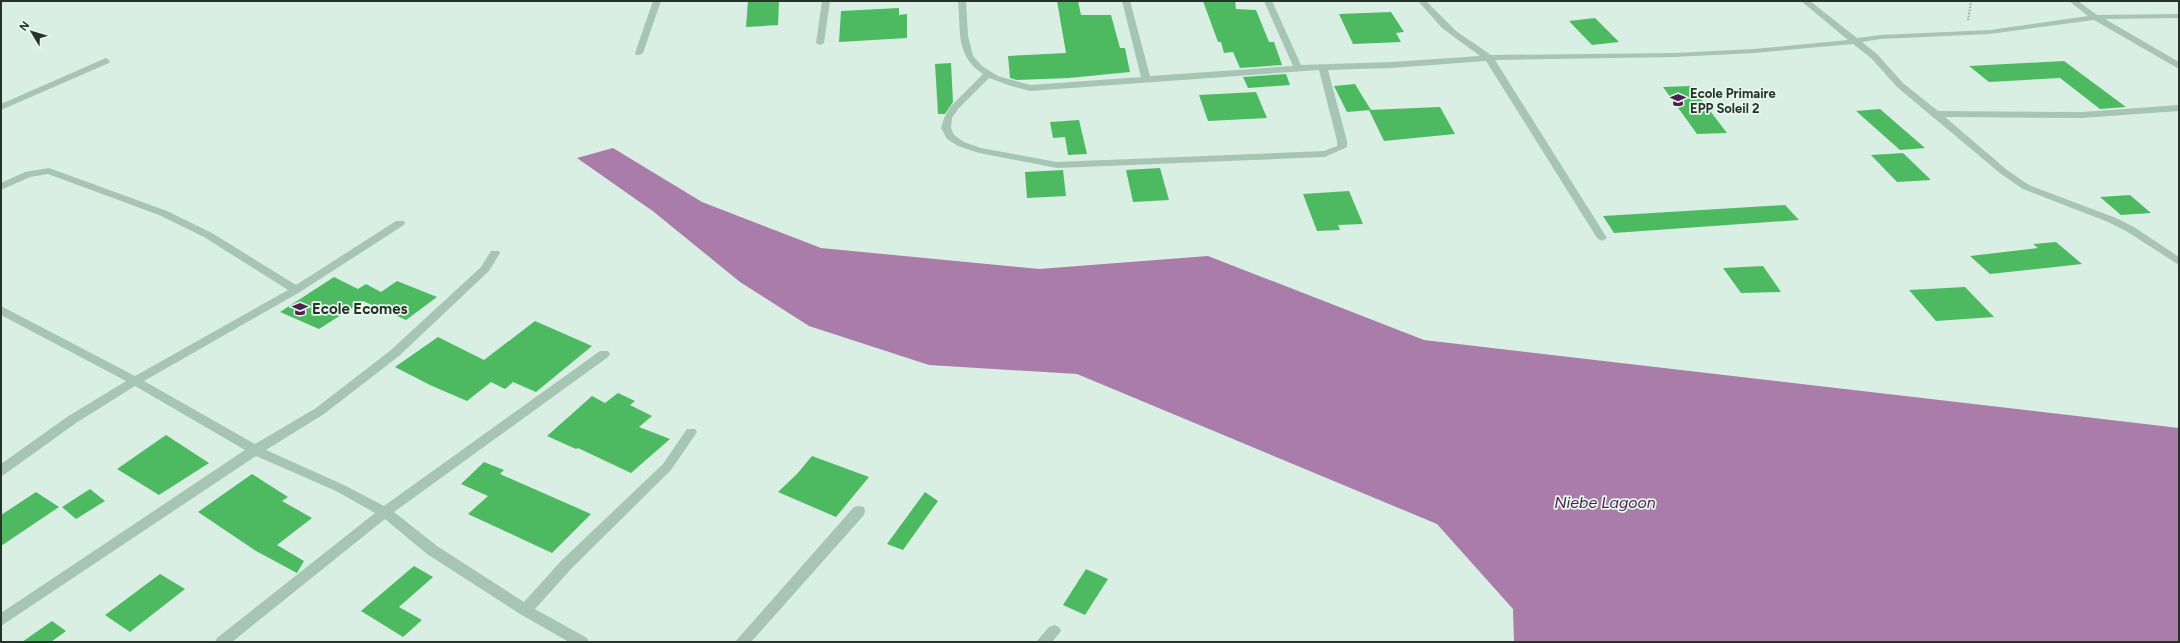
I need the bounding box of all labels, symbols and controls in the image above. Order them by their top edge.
north arrow [12,12,52,52]
text: N [17,19,32,34]
place label: Ecole Primaire EPP Soleil 2 [1690,86,1776,116]
school or university icon: Ecole Primaire EPP Soleil 2 [1669,91,1687,109]
school or university icon: Ecole Ecomes [291,300,309,318]
place label: Ecole Ecomes [312,300,407,318]
water label: Niebe Lagoon [1554,493,1656,512]

